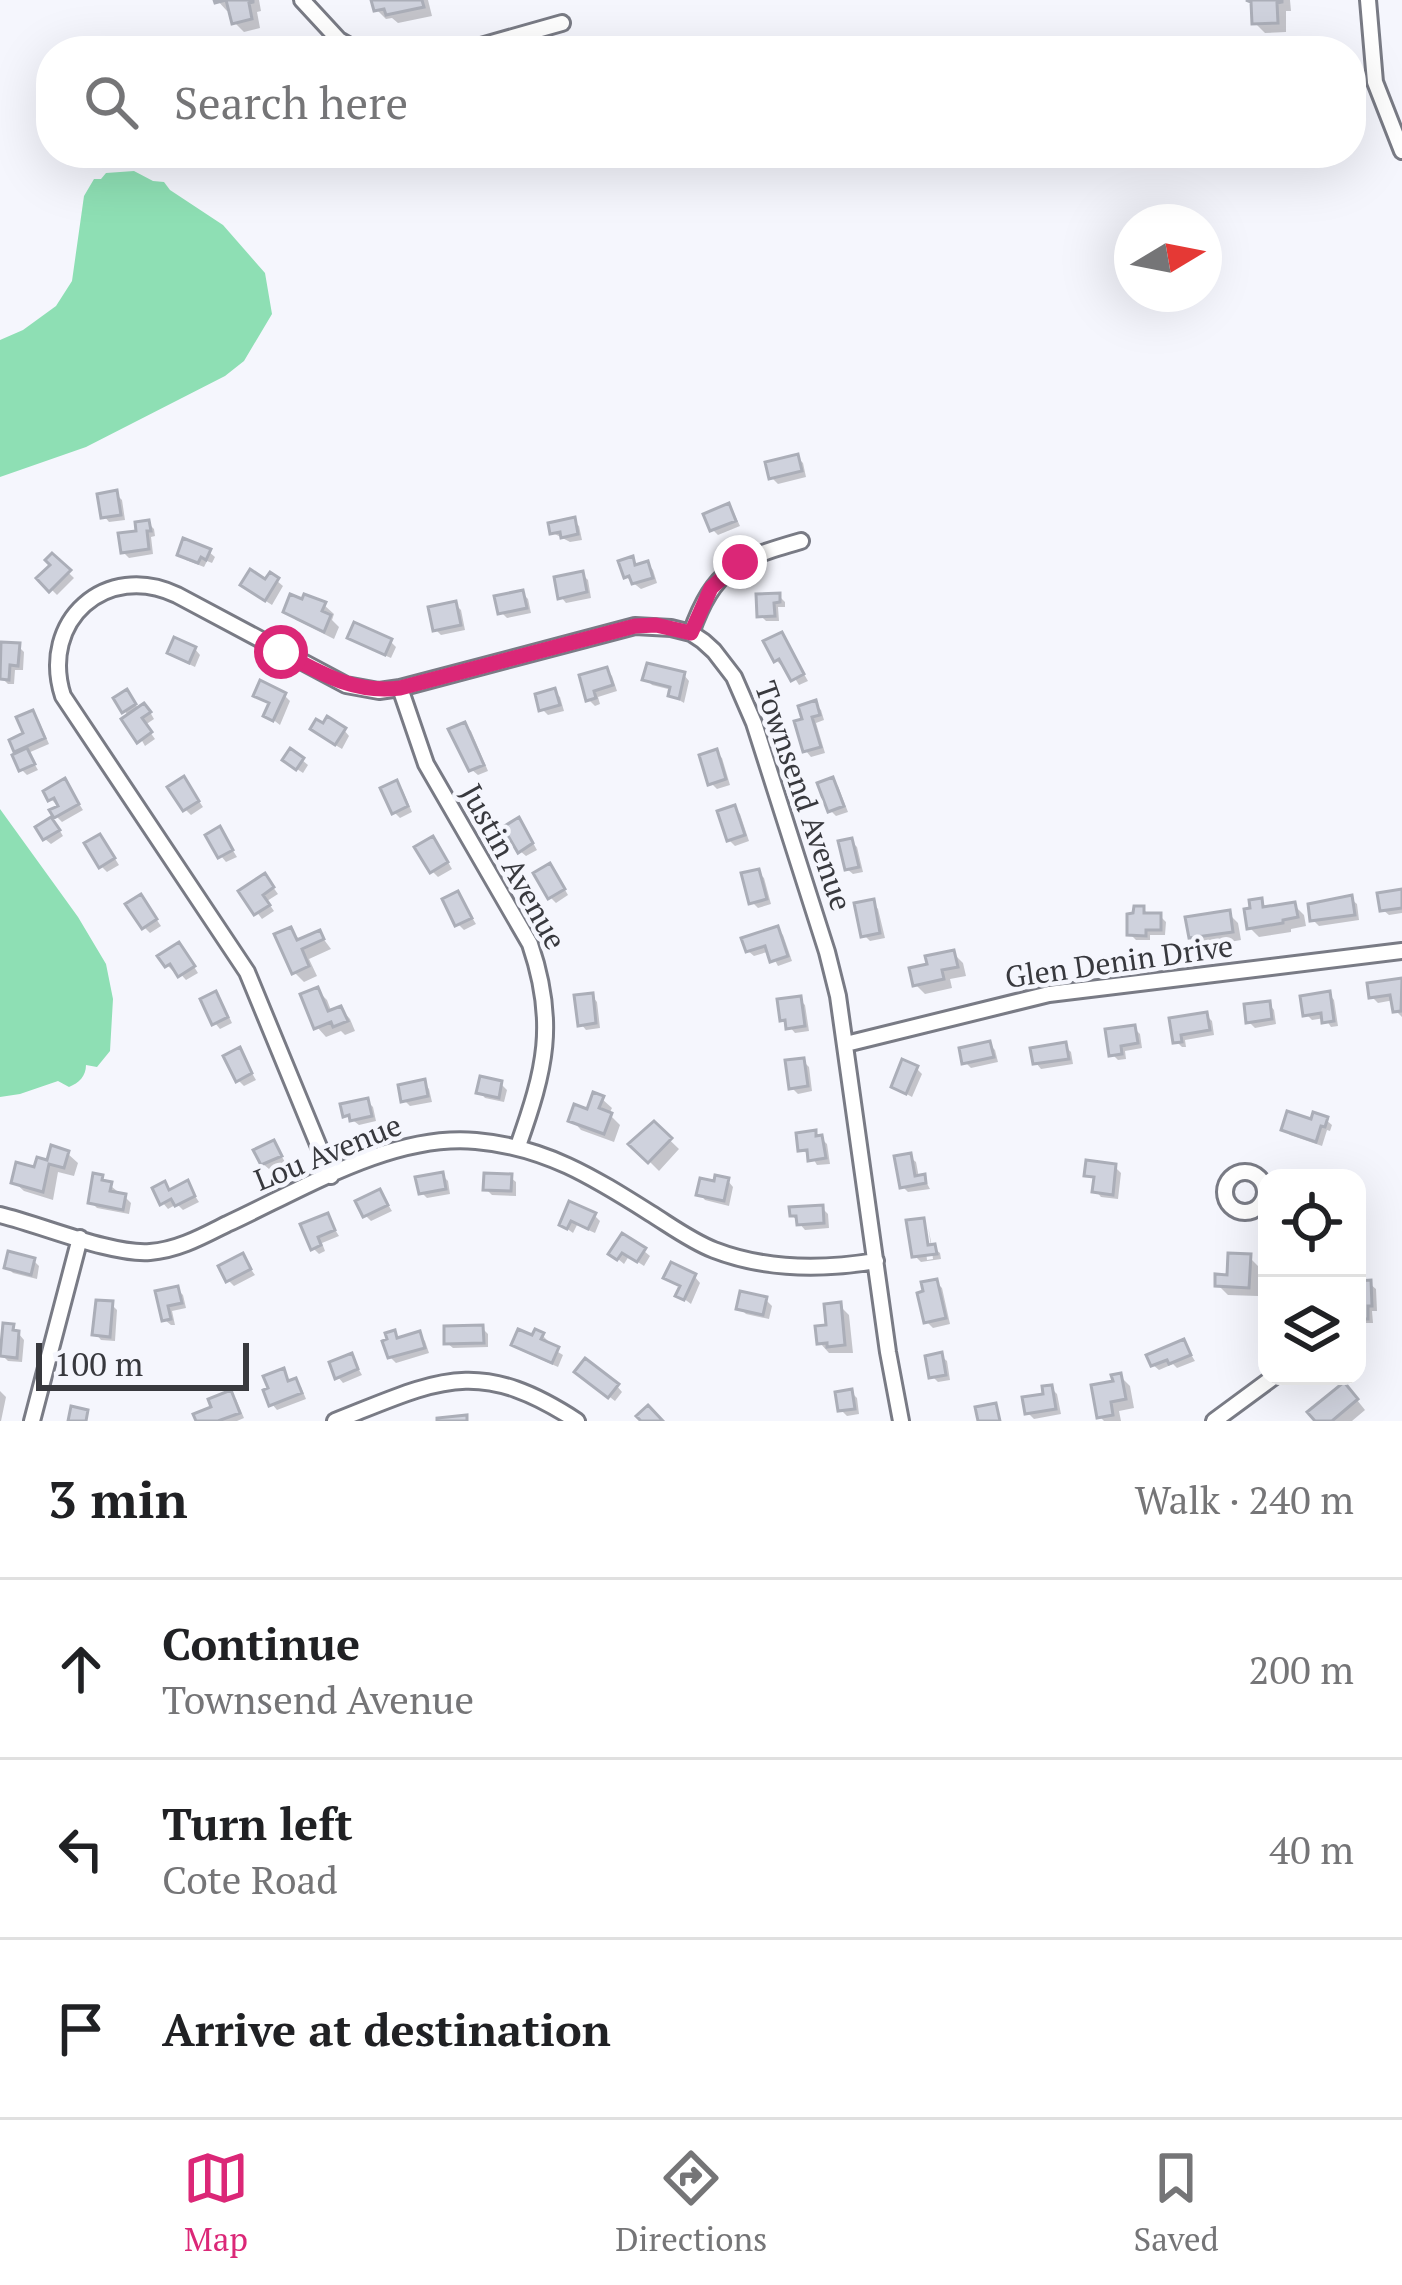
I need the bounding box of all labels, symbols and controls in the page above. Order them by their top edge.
search box [36,36,1366,168]
icon: search [78,69,144,135]
text: Search here [174,72,408,132]
north arrow [1114,204,1222,312]
route end [713,535,767,589]
route start [254,625,308,679]
street label: Townsend Avenue [746,676,862,916]
street label: Justin Avenue [452,777,576,956]
street label: Glen Denin Drive [1002,925,1235,997]
street label: Lou Avenue [248,1104,407,1200]
map controls [1258,1169,1366,1385]
button: locate [1258,1169,1366,1277]
button: layers [1258,1277,1366,1385]
scale bar [36,1337,249,1390]
text: 100 m [54,1342,143,1385]
text: 3 min [48,1465,188,1533]
text: Walk · 240 m [1135,1473,1354,1525]
text: Continue [162,1613,360,1673]
icon: ahead [48,1636,114,1702]
text: 200 m [1249,1643,1354,1695]
text: Townsend Avenue [162,1673,474,1725]
text: Turn left [162,1793,353,1853]
icon: left [48,1816,114,1882]
text: 40 m [1269,1823,1354,1875]
text: Cote Road [162,1853,338,1905]
icon: arrive [48,1996,114,2062]
text: Arrive at destination [162,1999,611,2059]
tab: Map [183,2145,249,2260]
tab: Directions [615,2145,767,2260]
tab: Saved [1134,2145,1219,2260]

